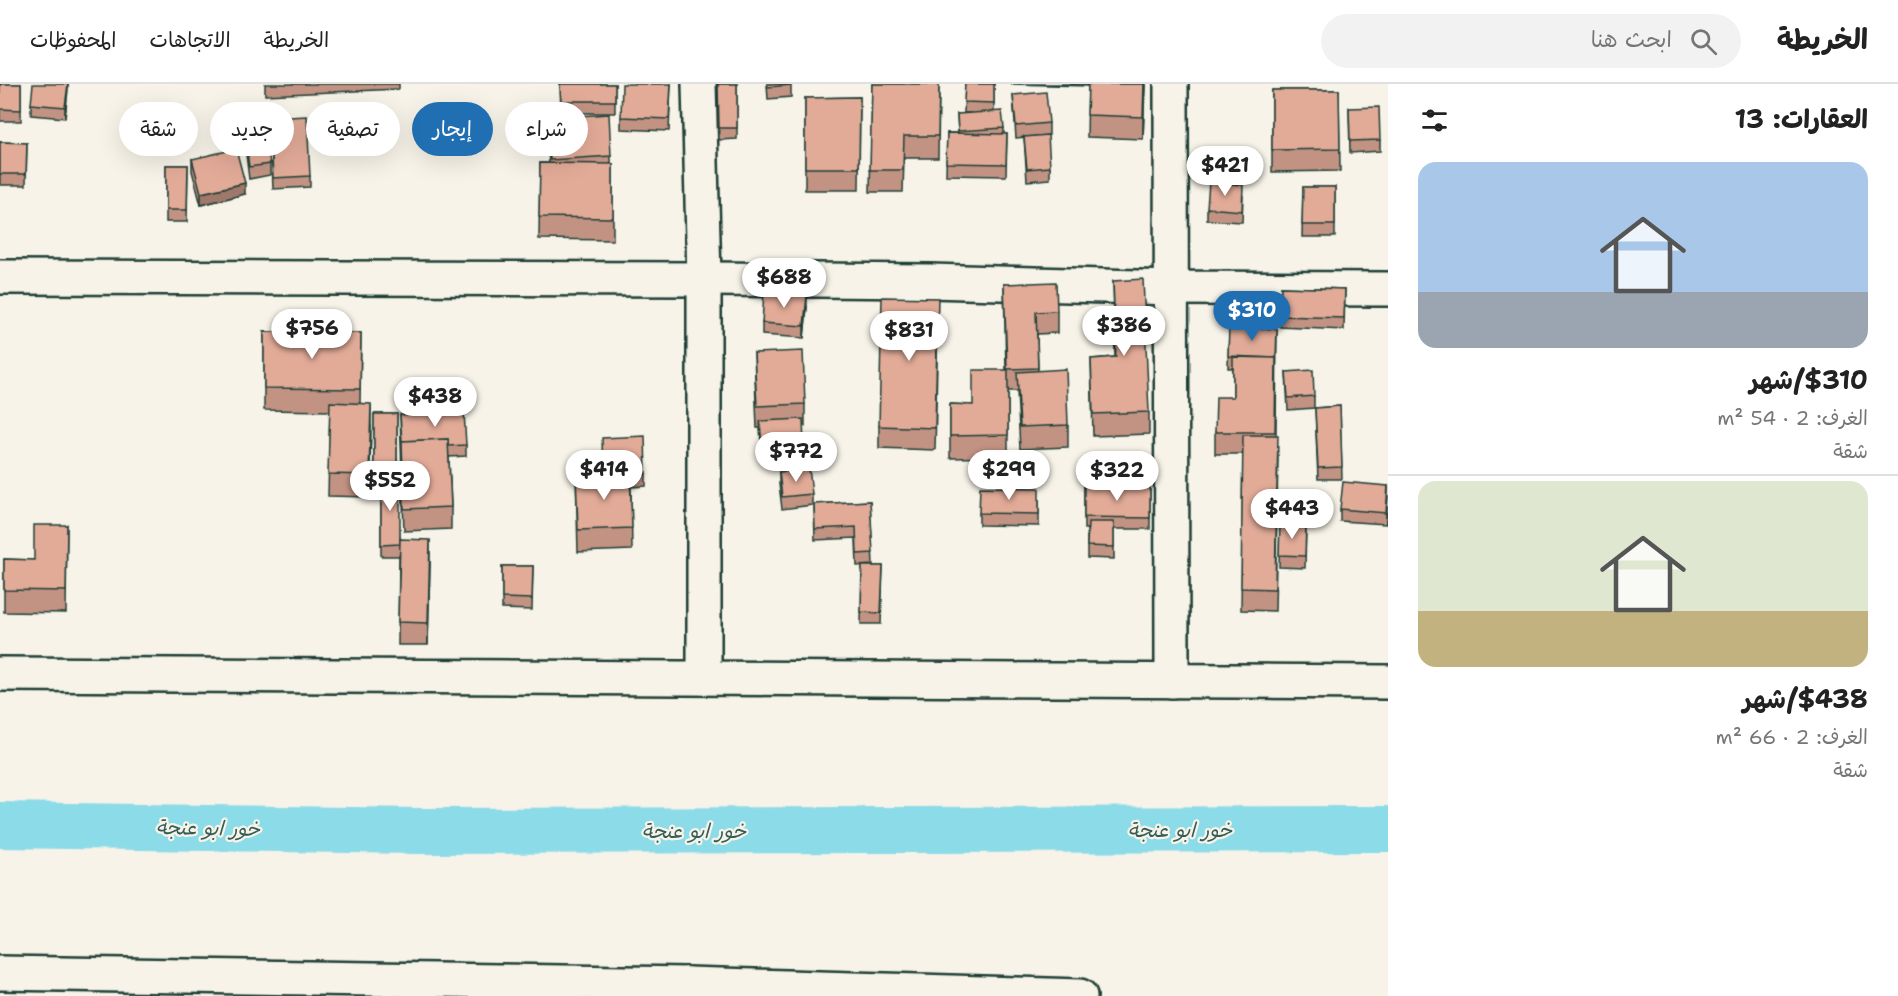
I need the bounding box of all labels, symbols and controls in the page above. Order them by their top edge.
search box [1321,14,1741,68]
text: الخريطة [1777,20,1868,58]
text: ابحث هنا [1591,25,1672,54]
icon: search [1687,25,1720,58]
text: المحفوظات [30,26,116,54]
text: الاتجاهات [149,26,231,54]
text: الخريطة [264,26,329,54]
text: العقارات: 13 [1734,101,1868,136]
chip: شقة [119,102,198,156]
chip: جديد [210,102,294,156]
chip: تصفية [306,102,400,156]
chip: إيجار [412,102,493,156]
chip: شراء [505,102,588,156]
icon: filters [1418,104,1451,137]
pin: $421 [1189,146,1261,197]
text: $421 [1201,152,1249,178]
icon: home [1589,201,1697,309]
pin: $688 [748,258,820,309]
text: $688 [756,264,812,290]
pin: $310 [1216,291,1288,342]
text: $310 [1227,297,1277,323]
pin: $386 [1088,306,1160,357]
pin: $756 [276,309,348,360]
pin: $831 [873,311,945,362]
text: $386 [1096,312,1152,338]
text: $756 [285,315,339,341]
text: $831 [884,317,934,343]
text: $310/شهر [1750,362,1868,397]
pin: $438 [399,377,471,428]
text: $438 [408,383,462,409]
text: الغرف: 2 · 54 m² [1717,405,1868,431]
pin: $772 [760,432,832,483]
text: $772 [769,438,823,464]
text: شقة [1833,438,1868,464]
pin: $414 [568,450,640,501]
pin: $299 [973,450,1045,501]
pin: $322 [1081,451,1153,502]
text: $414 [579,456,629,482]
text: $299 [982,456,1036,482]
text: $322 [1090,457,1144,483]
pin: $552 [354,461,426,512]
text: $552 [364,467,416,493]
pin: $443 [1256,489,1328,540]
text: $443 [1265,495,1319,521]
icon: home [1589,520,1697,628]
text: $438/شهر [1743,681,1868,716]
text: الغرف: 2 · 66 m² [1715,724,1868,750]
text: شقة [1833,757,1868,783]
water label: خور ابو عنجة [156,814,261,842]
water label: خور ابو عنجة [1128,817,1232,843]
water label: خور ابو عنجة [642,818,746,844]

